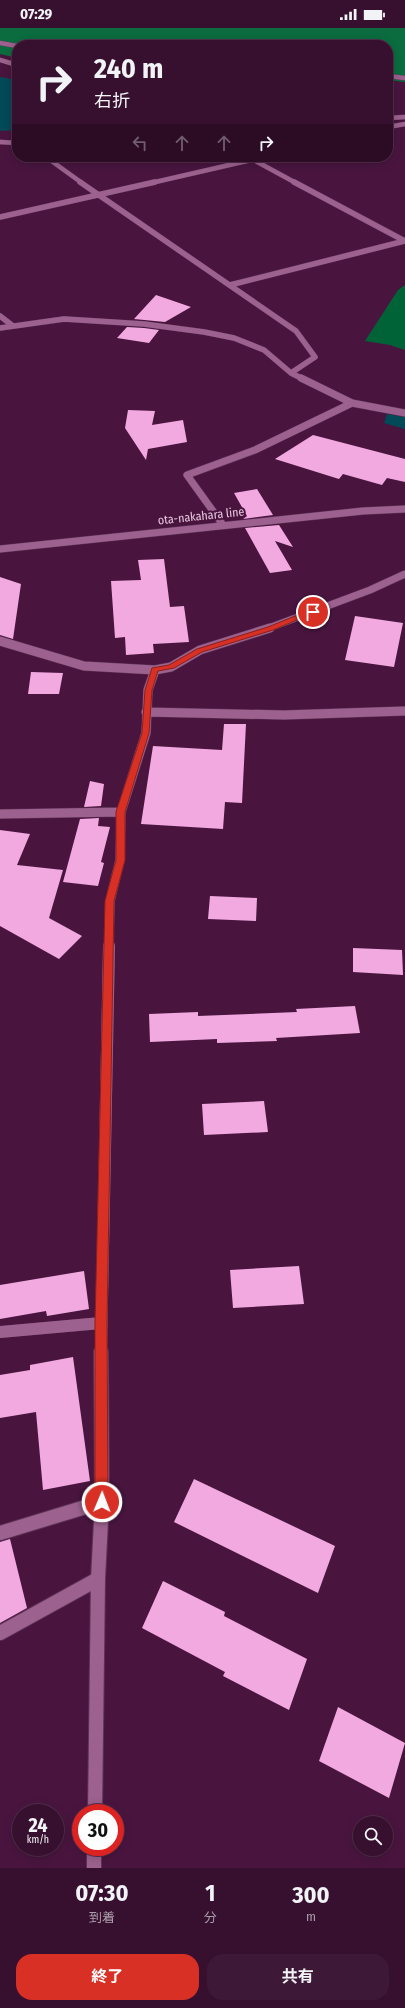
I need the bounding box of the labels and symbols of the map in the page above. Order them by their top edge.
street label: ota-nakahara line [157,504,245,528]
pin [296,595,330,629]
position arrow [81,1481,123,1523]
speed limit sign: 30 [72,1804,124,1856]

